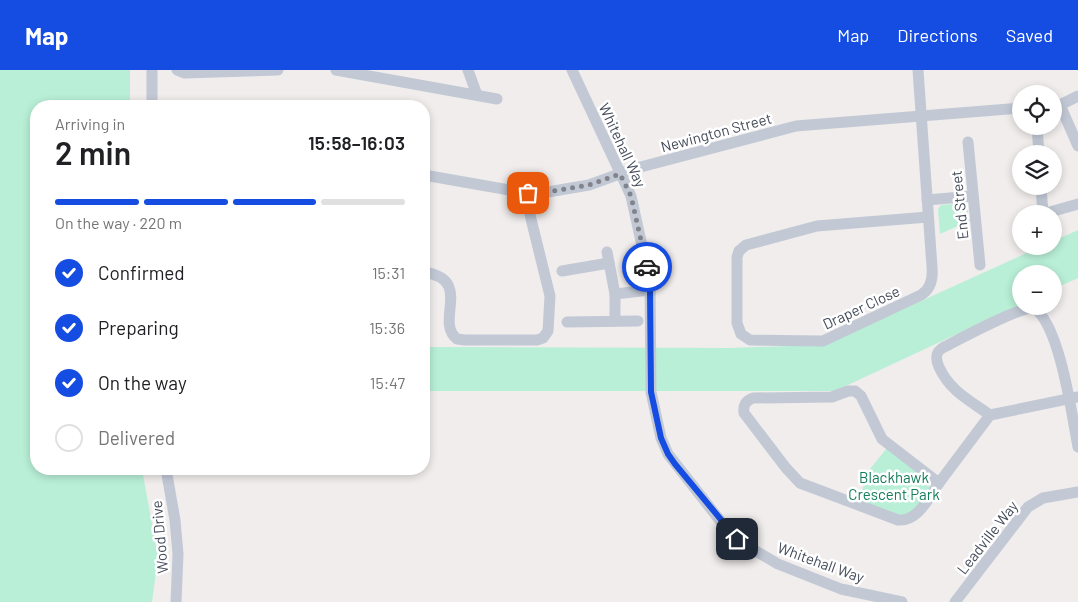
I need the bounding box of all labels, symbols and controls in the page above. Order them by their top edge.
text: Map [25,21,68,50]
text: Map [837,24,869,46]
text: Directions [897,24,978,46]
text: Saved [1006,24,1053,46]
map controls [1012,85,1062,315]
button: locate [1012,85,1062,135]
street label: Whitehall Way [596,100,650,190]
street label: Newington Street [659,109,773,155]
text: Arriving in [55,114,125,133]
text: 15:58–16:03 [308,131,405,154]
text: 2 min [55,133,131,171]
button: layers [1012,145,1062,195]
street label: End Street [946,170,972,240]
pin [507,172,549,214]
icon: bag [514,179,542,207]
button: + [1012,205,1062,255]
text: On the way · 220 m [55,213,182,232]
courier [622,242,672,292]
icon: car [633,253,661,281]
icon: check [55,259,83,287]
text: Confirmed [98,261,185,284]
text: 15:31 [372,263,405,282]
button: − [1012,265,1062,315]
street label: Draper Close [820,281,902,333]
icon: check [55,314,83,342]
text: Preparing [98,316,179,339]
text: 15:36 [369,318,405,337]
icon: check [55,369,83,397]
text: On the way [98,371,187,394]
text: 15:47 [370,373,405,392]
text: Delivered [98,426,175,449]
park label: Blackhawk Crescent Park [848,468,940,503]
street label: Leadville Way [953,497,1021,577]
street label: Wood Drive [147,500,171,574]
pin [716,518,758,560]
icon: home [723,525,751,553]
street label: Whitehall Way [775,538,867,586]

